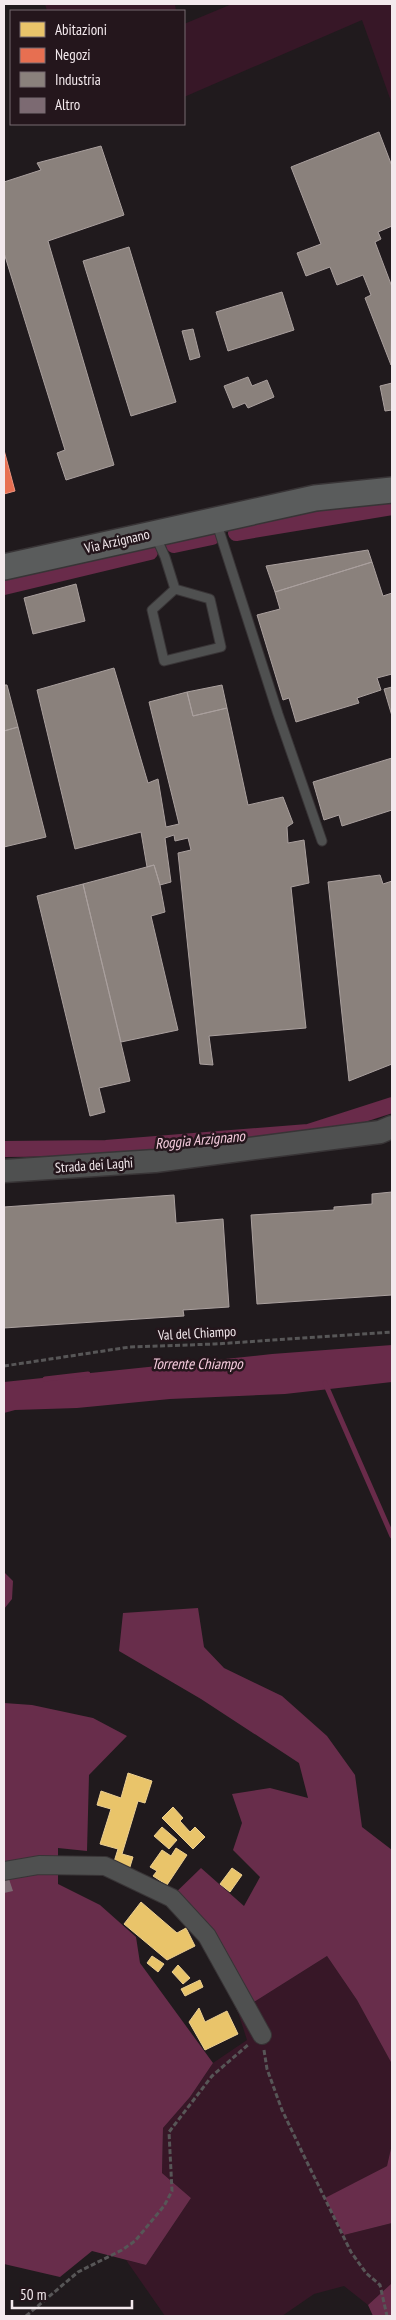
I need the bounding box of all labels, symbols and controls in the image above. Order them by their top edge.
legend [10,10,185,125]
text: Abitazioni [55,20,107,39]
text: Negozi [55,45,91,64]
text: Industria [55,70,101,89]
text: Altro [55,95,80,114]
street label: Via Arzignano [82,525,151,557]
water label: Roggia Arzignano [154,1126,247,1153]
street label: Strada dei Laghi [54,1153,134,1177]
street label: Val del Chiampo [156,1322,237,1344]
water label: Torrente Chiampo [151,1354,244,1373]
scale bar [12,2278,132,2310]
text: 50 m [20,2285,46,2304]

